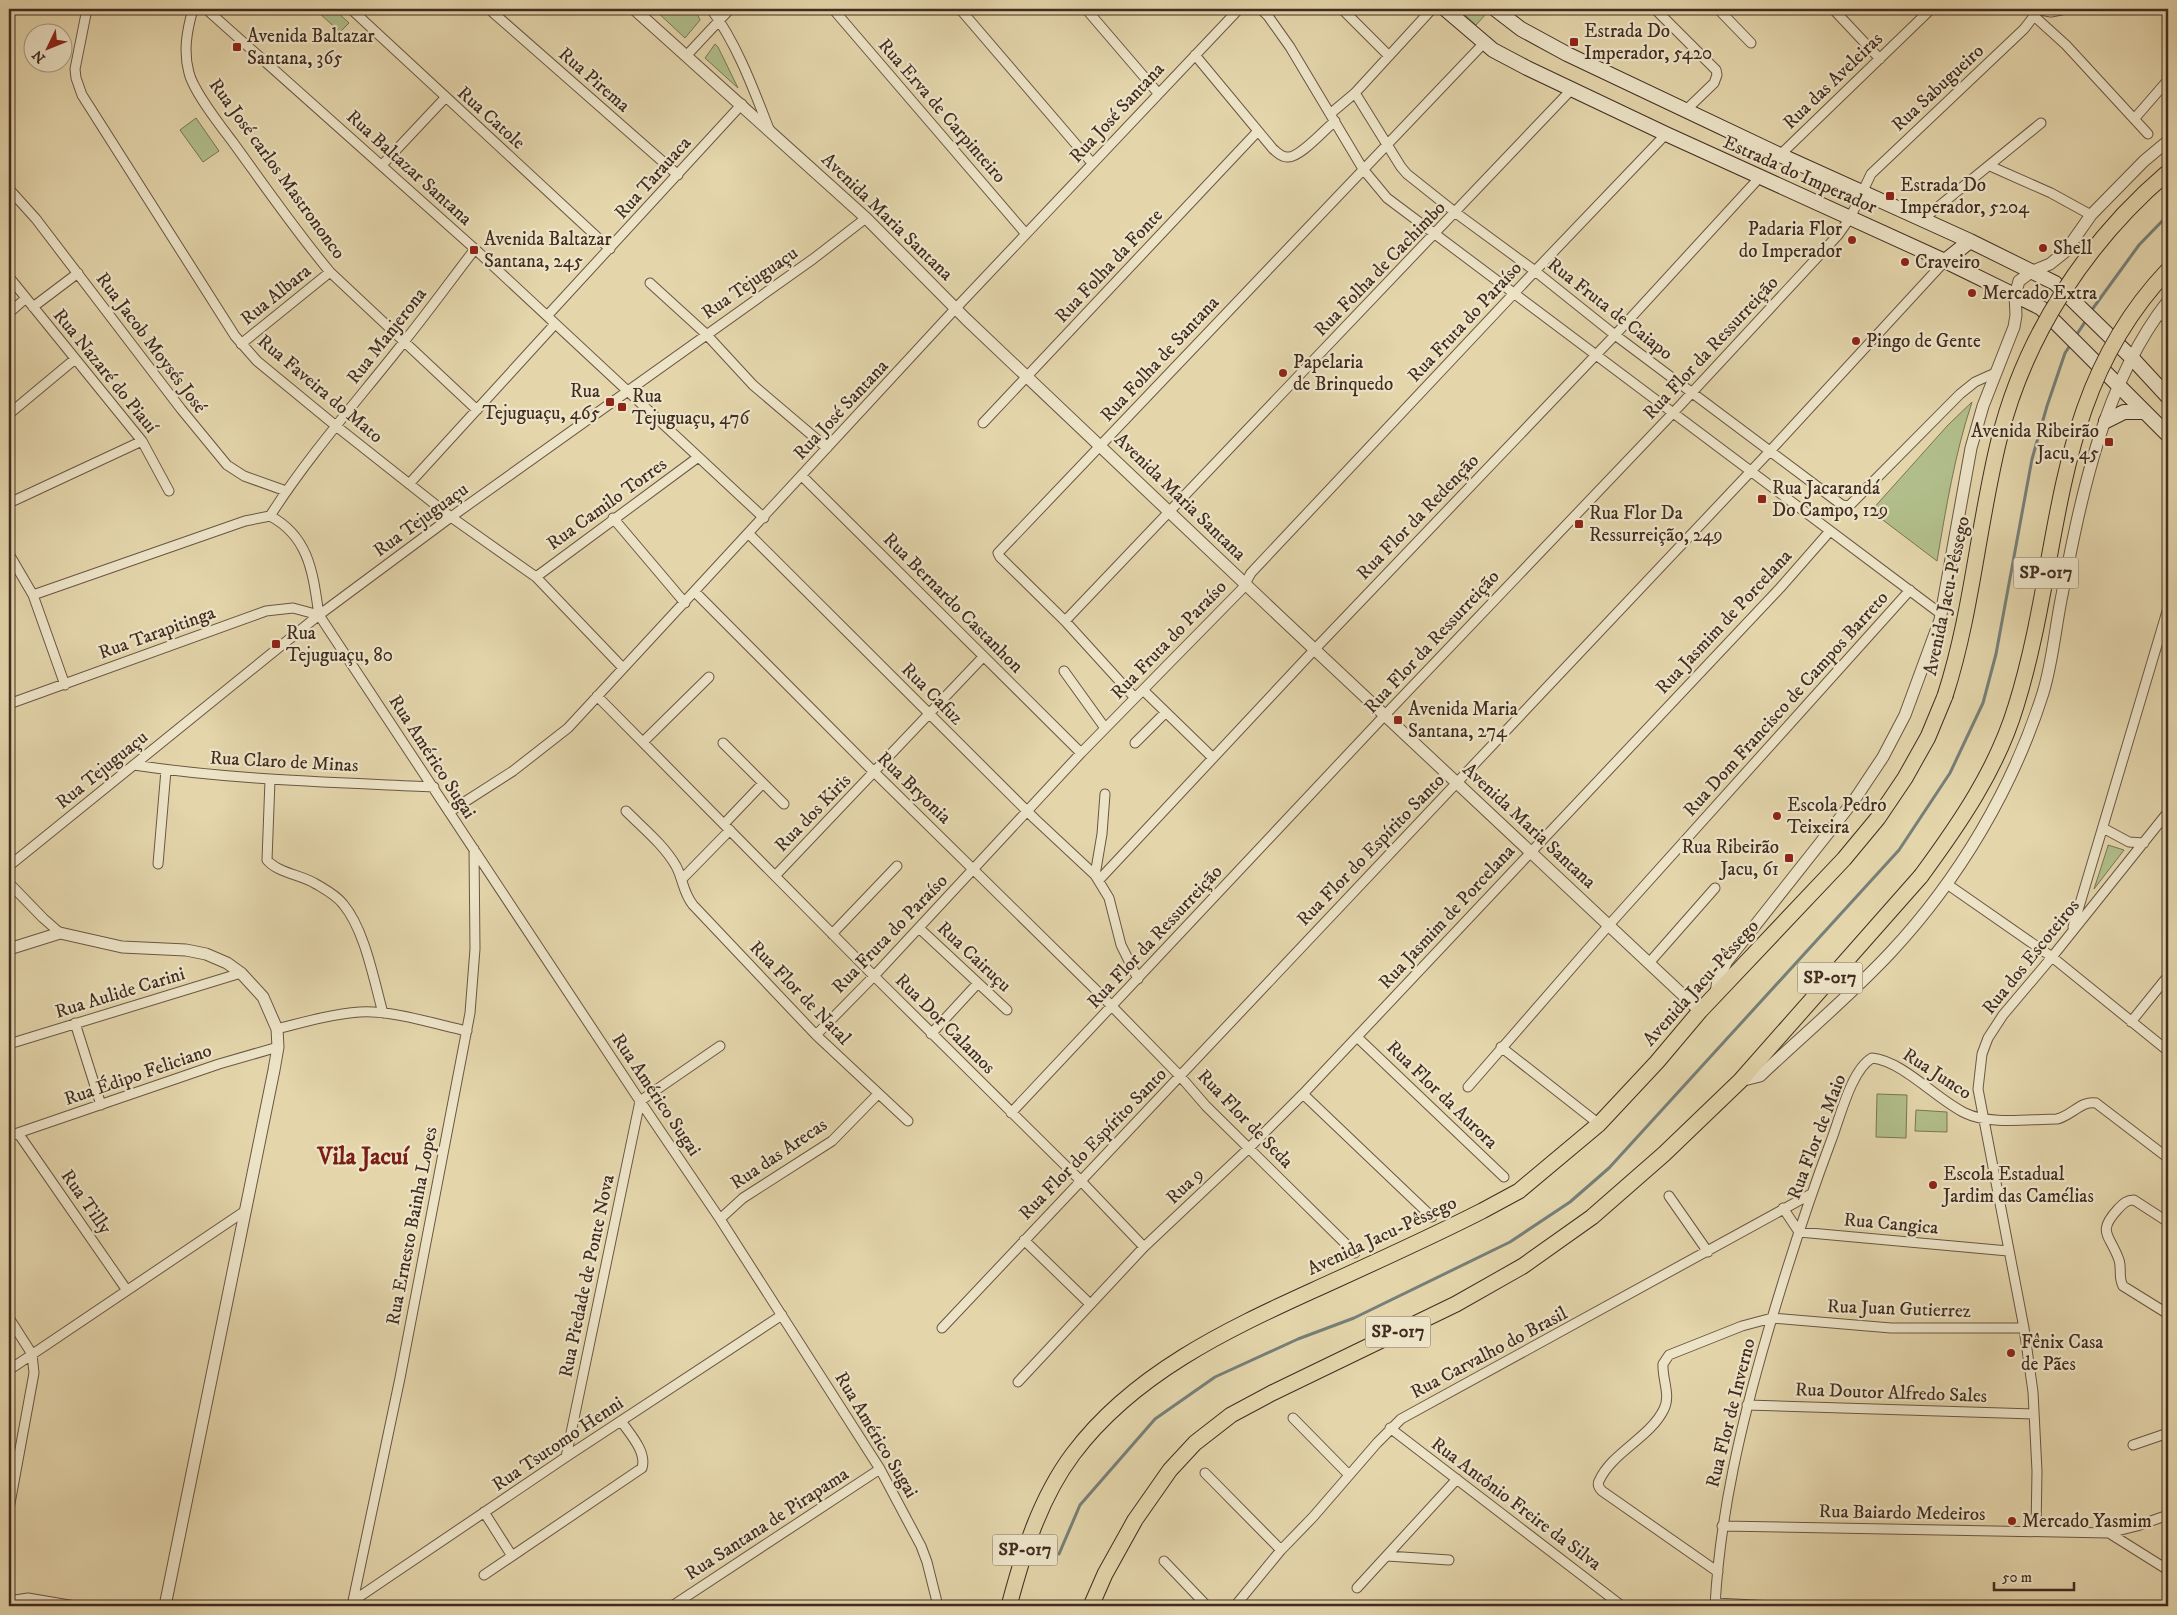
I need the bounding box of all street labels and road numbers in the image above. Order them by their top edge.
street label: Rua das Aveleiras [1778,28,1888,134]
street label: Rua Erva de Carpinteiro [873,34,1011,188]
street label: Rua Sabugueiro [1887,40,1989,136]
street label: Rua Pirema [554,43,634,117]
street label: Rua José Santana [1065,58,1169,168]
street label: Rua José carlos Mastrononco [204,74,350,264]
street label: Rua Catole [452,82,530,155]
street label: Rua Baltazar Santana [341,105,477,231]
street label: Estrada do Imperador [1720,131,1880,219]
street label: Rua Tarauaca [610,132,696,224]
street label: Avenida Maria Santana [816,148,958,286]
street label: Rua Folha de Cachimbo [1309,196,1451,342]
street label: Rua Folha da Fonte [1050,204,1168,328]
street label: Rua Tejuguaçu [698,241,802,325]
street label: Rua Fruta de Caiapo [1543,253,1677,365]
street label: Rua Fruta do Paraíso [1403,257,1527,387]
street label: Rua Albara [236,260,316,330]
street label: Rua Jacob Moysés José [91,268,211,418]
street label: Rua Flor da Ressurreição [1639,271,1783,425]
street label: Rua Manjerona [342,283,432,389]
street label: Rua Folha de Santana [1096,291,1224,427]
street label: Rua Nazaré do Piauí [48,304,163,439]
street label: Rua Faveira do Mato [253,330,387,448]
street label: Rua José Santana [789,355,893,465]
street label: Avenida Maria Santana [1109,428,1251,566]
street label: Rua Flor da Redenção [1352,449,1484,585]
street label: Rua Camilo Torres [543,453,671,555]
street label: Rua Tejuguaçu [369,478,473,562]
street label: Avenida Jacu-Pêssego [1919,514,1975,678]
street label: Rua Bernardo Castanhon [878,528,1028,678]
street label: Rua Jasmim de Porcelana [1651,545,1797,699]
road number: SP-017 [2014,558,2078,588]
street label: Rua Flor da Ressurreição [1360,565,1504,719]
street label: Rua Fruta do Paraíso [1106,576,1232,704]
street label: Rua Dom Francisco de Campos Barreto [1679,587,1893,821]
street label: Rua Tarapitinga [96,601,218,665]
street label: Rua Cafuz [896,658,968,730]
street label: Rua Américo Sugai [383,691,481,823]
street label: Rua Tejuguaçu [51,726,153,814]
street label: Rua Claro de Minas [209,747,359,777]
street label: Rua Bryonia [872,747,956,829]
street label: Avenida Maria Santana [1458,758,1600,894]
street label: Rua dos Kiris [770,769,856,857]
street label: Rua Flor do Espírito Santo [1292,769,1450,931]
street label: Rua Jasmim de Porcelana [1374,840,1520,994]
street label: Rua Flor da Ressurreição [1083,860,1227,1014]
street label: Rua Fruta do Paraíso [827,870,953,998]
street label: Rua dos Escoteiros [1977,895,2085,1019]
street label: Avenida Jacu-Pêssego [1638,915,1764,1051]
street label: Rua Cairuçu [932,917,1016,997]
street label: Rua Flor de Natal [744,936,856,1050]
street label: Rua Aulide Carini [52,962,188,1024]
road number: SP-017 [1798,962,1862,994]
street label: Rua Dor Calamos [890,969,1000,1079]
street label: Rua Américo Sugai [606,1029,706,1161]
street label: Rua Flor da Aurora [1382,1036,1502,1154]
street label: Rua Édipo Feliciano [61,1038,215,1111]
street label: Rua Junco [1898,1043,1976,1105]
street label: Rua Flor do Espírito Santo [1014,1063,1172,1225]
street label: Rua Flor de Seda [1192,1065,1298,1173]
street label: Rua Flor de Maio [1783,1071,1851,1203]
street label: Rua das Arecas [726,1113,832,1195]
street label: Rua Ernesto Bainha Lopes [381,1125,443,1327]
street label: Rua 9 [1161,1163,1209,1209]
street label: Rua Tilly [56,1165,117,1239]
street label: Rua Piedade de Ponte Nova [554,1172,620,1380]
street label: Avenida Jacu-Pêssego [1304,1191,1460,1281]
street label: Rua Cangica [1843,1208,1939,1240]
street label: Rua Juan Gutierrez [1827,1295,1971,1323]
street label: Rua Carvalho do Brasil [1407,1302,1572,1404]
road number: SP-017 [1366,1316,1430,1348]
street label: Rua Flor de Inverno [1701,1336,1761,1490]
street label: Rua Américo Sugai [829,1368,923,1502]
street label: Rua Doutor Alfredo Sales [1794,1378,1988,1408]
street label: Rua Tsutomo Henni [488,1392,628,1496]
street label: Rua Antônio Freire da Silva [1426,1432,1606,1576]
street label: Rua Santana de Pirapama [681,1462,853,1586]
street label: Rua Baiardo Medeiros [1818,1500,1986,1526]
road number: SP-017 [992,1534,1058,1566]

